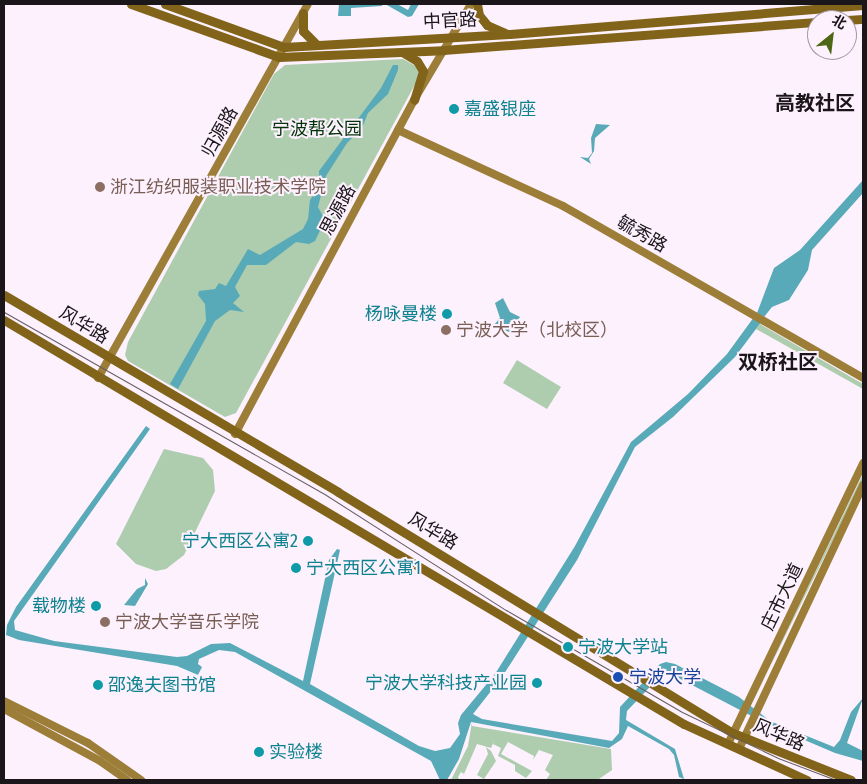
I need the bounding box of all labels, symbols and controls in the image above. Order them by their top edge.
street label: 中官路 [422,9,478,33]
north arrow [807,10,857,60]
text: 北 [829,11,849,33]
district label: 高教社区 [775,91,855,115]
place label: 嘉盛银座 [464,98,536,120]
street label: 归源路 [197,103,243,161]
marker: 嘉盛银座 [448,103,460,115]
park label: 宁波帮公园 [272,118,362,140]
place label: 浙江纺织服装职业技术学院 [110,176,326,198]
marker: 浙江纺织服装职业技术学院 [94,181,106,193]
street label: 思源路 [316,181,360,239]
street label: 毓秀路 [613,211,671,257]
street label: 风华路 [55,302,113,348]
place label: 杨咏曼楼 [365,303,437,325]
marker: 杨咏曼楼 [441,308,453,320]
place label: 宁波大学（北校区） [456,319,618,341]
marker: 宁波大学（北校区） [440,324,452,336]
district label: 双桥社区 [738,350,818,374]
street label: 风华路 [404,508,462,554]
place label: 宁大西区公寓2 [182,530,298,552]
marker: 宁大西区公寓2 [302,535,314,547]
place label: 宁大西区公寓1 [306,557,421,579]
street label: 庄市大道 [757,560,807,634]
marker: 宁大西区公寓1 [290,562,302,574]
place label: 载物楼 [32,595,86,617]
marker: 载物楼 [90,600,102,612]
place label: 宁波大学音乐学院 [115,611,259,633]
marker: 宁波大学音乐学院 [99,616,111,628]
place label: 宁波大学站 [578,636,668,658]
marker: 宁波大学站 [562,641,574,653]
place label: 宁波大学 [629,666,701,688]
marker: 宁波大学 [611,670,625,684]
place label: 宁波大学科技产业园 [365,672,527,694]
place label: 邵逸夫图书馆 [108,674,216,696]
marker: 宁波大学科技产业园 [531,677,543,689]
marker: 邵逸夫图书馆 [92,679,104,691]
street label: 风华路 [750,715,808,755]
place label: 实验楼 [269,741,323,763]
marker: 实验楼 [253,746,265,758]

